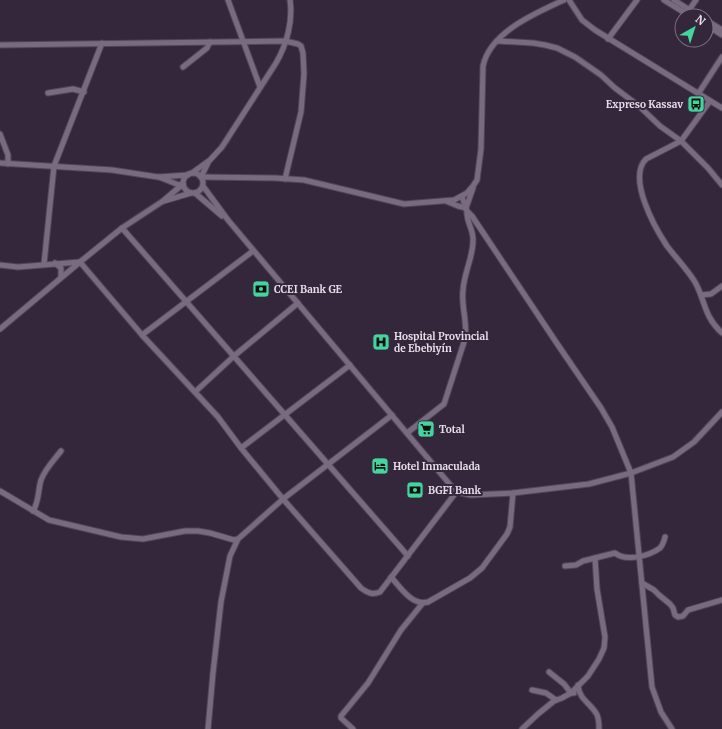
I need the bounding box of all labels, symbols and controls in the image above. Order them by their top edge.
north arrow [674,8,714,48]
text: N [693,12,708,29]
bus stop icon: Expreso Kassav [686,94,706,114]
place label: Expreso Kassav [606,98,683,111]
bank icon: CCEI Bank GE [251,279,271,299]
place label: CCEI Bank GE [274,283,343,296]
place label: Hospital Provincial de Ebebiyín [394,330,489,355]
hospital icon: Hospital Provincial de Ebebiyín [371,332,391,352]
supermarket icon: Total [416,419,436,439]
place label: Total [439,423,465,436]
hotel icon: Hotel Inmaculada [370,456,390,476]
place label: Hotel Inmaculada [393,460,481,473]
bank icon: BGFI Bank [405,480,425,500]
place label: BGFI Bank [428,484,482,497]

